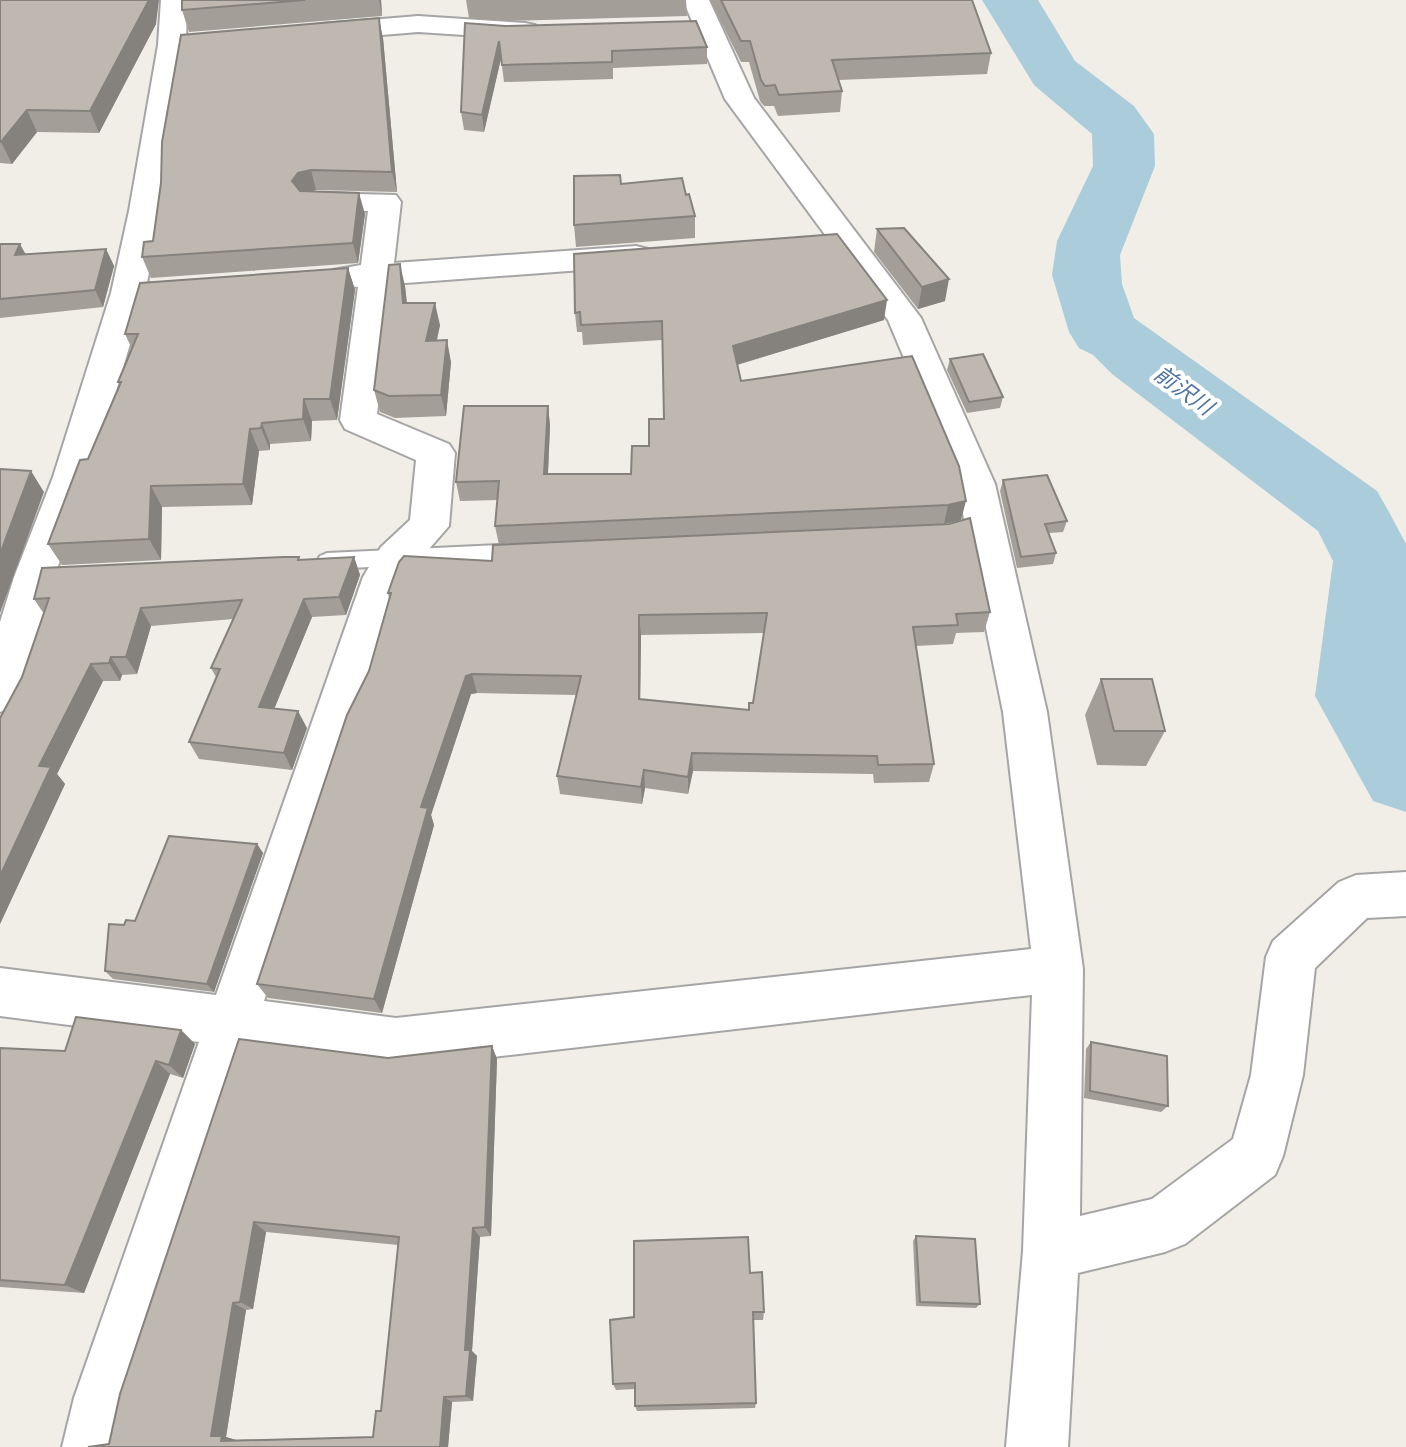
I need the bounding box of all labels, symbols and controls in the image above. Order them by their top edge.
water label: 前沢川 [1149,359,1221,422]

